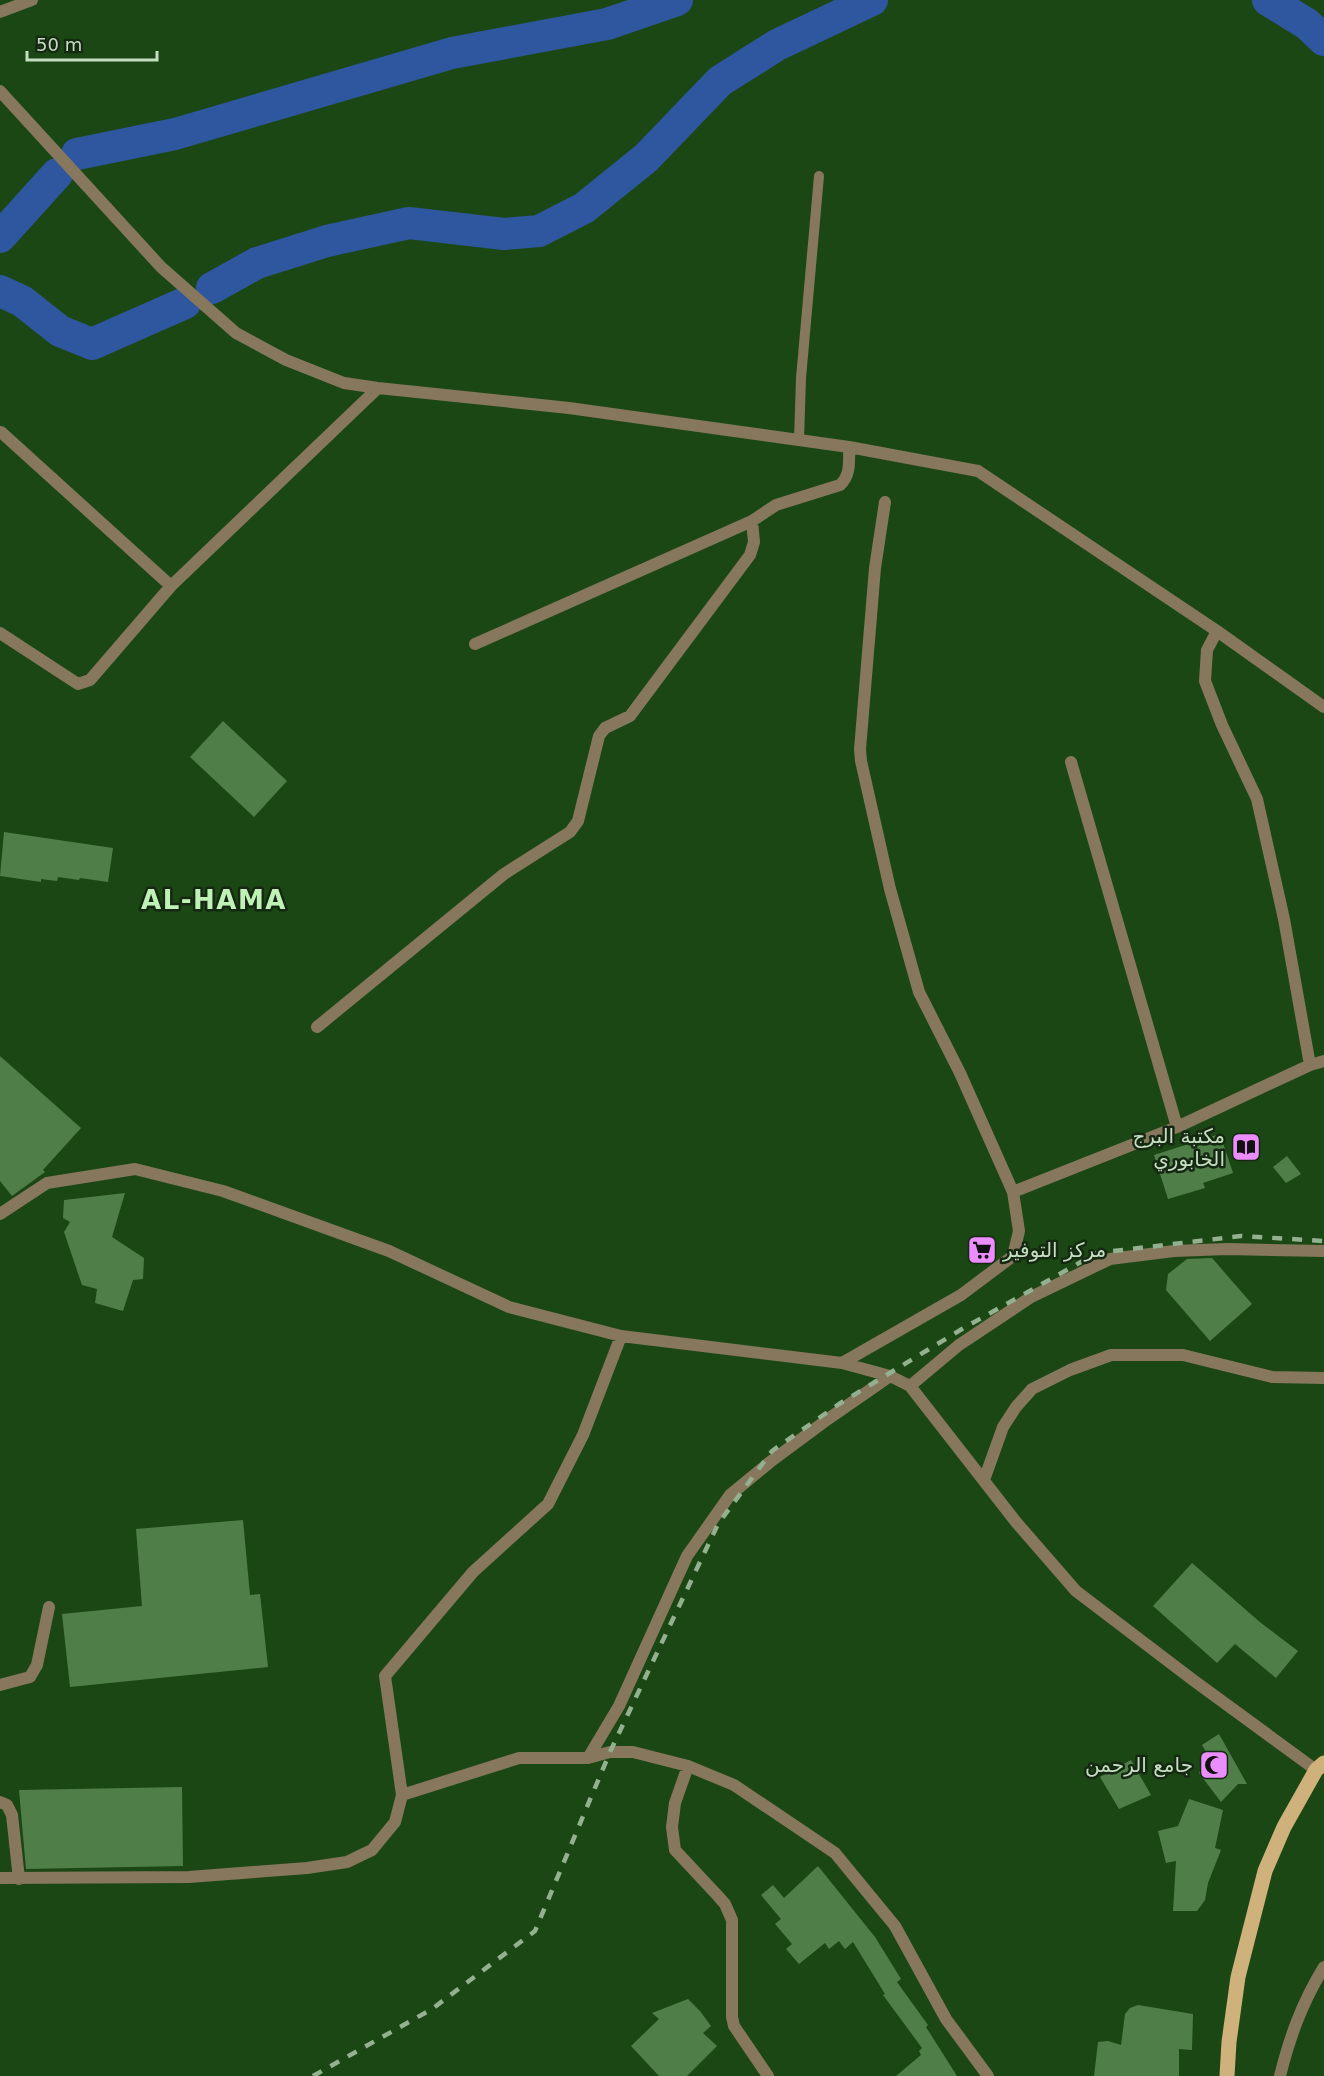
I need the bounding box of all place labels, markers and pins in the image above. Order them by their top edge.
place label: مكتبة البرج الخابوري [1132,1124,1225,1172]
library icon: مكتبة البرج الخابوري [1230,1131,1262,1163]
supermarket icon: مركز التوفير [966,1234,998,1266]
place label: مركز التوفير [1002,1238,1106,1262]
mosque icon: جامع الرحمن [1198,1749,1230,1781]
place label: جامع الرحمن [1085,1753,1193,1777]

